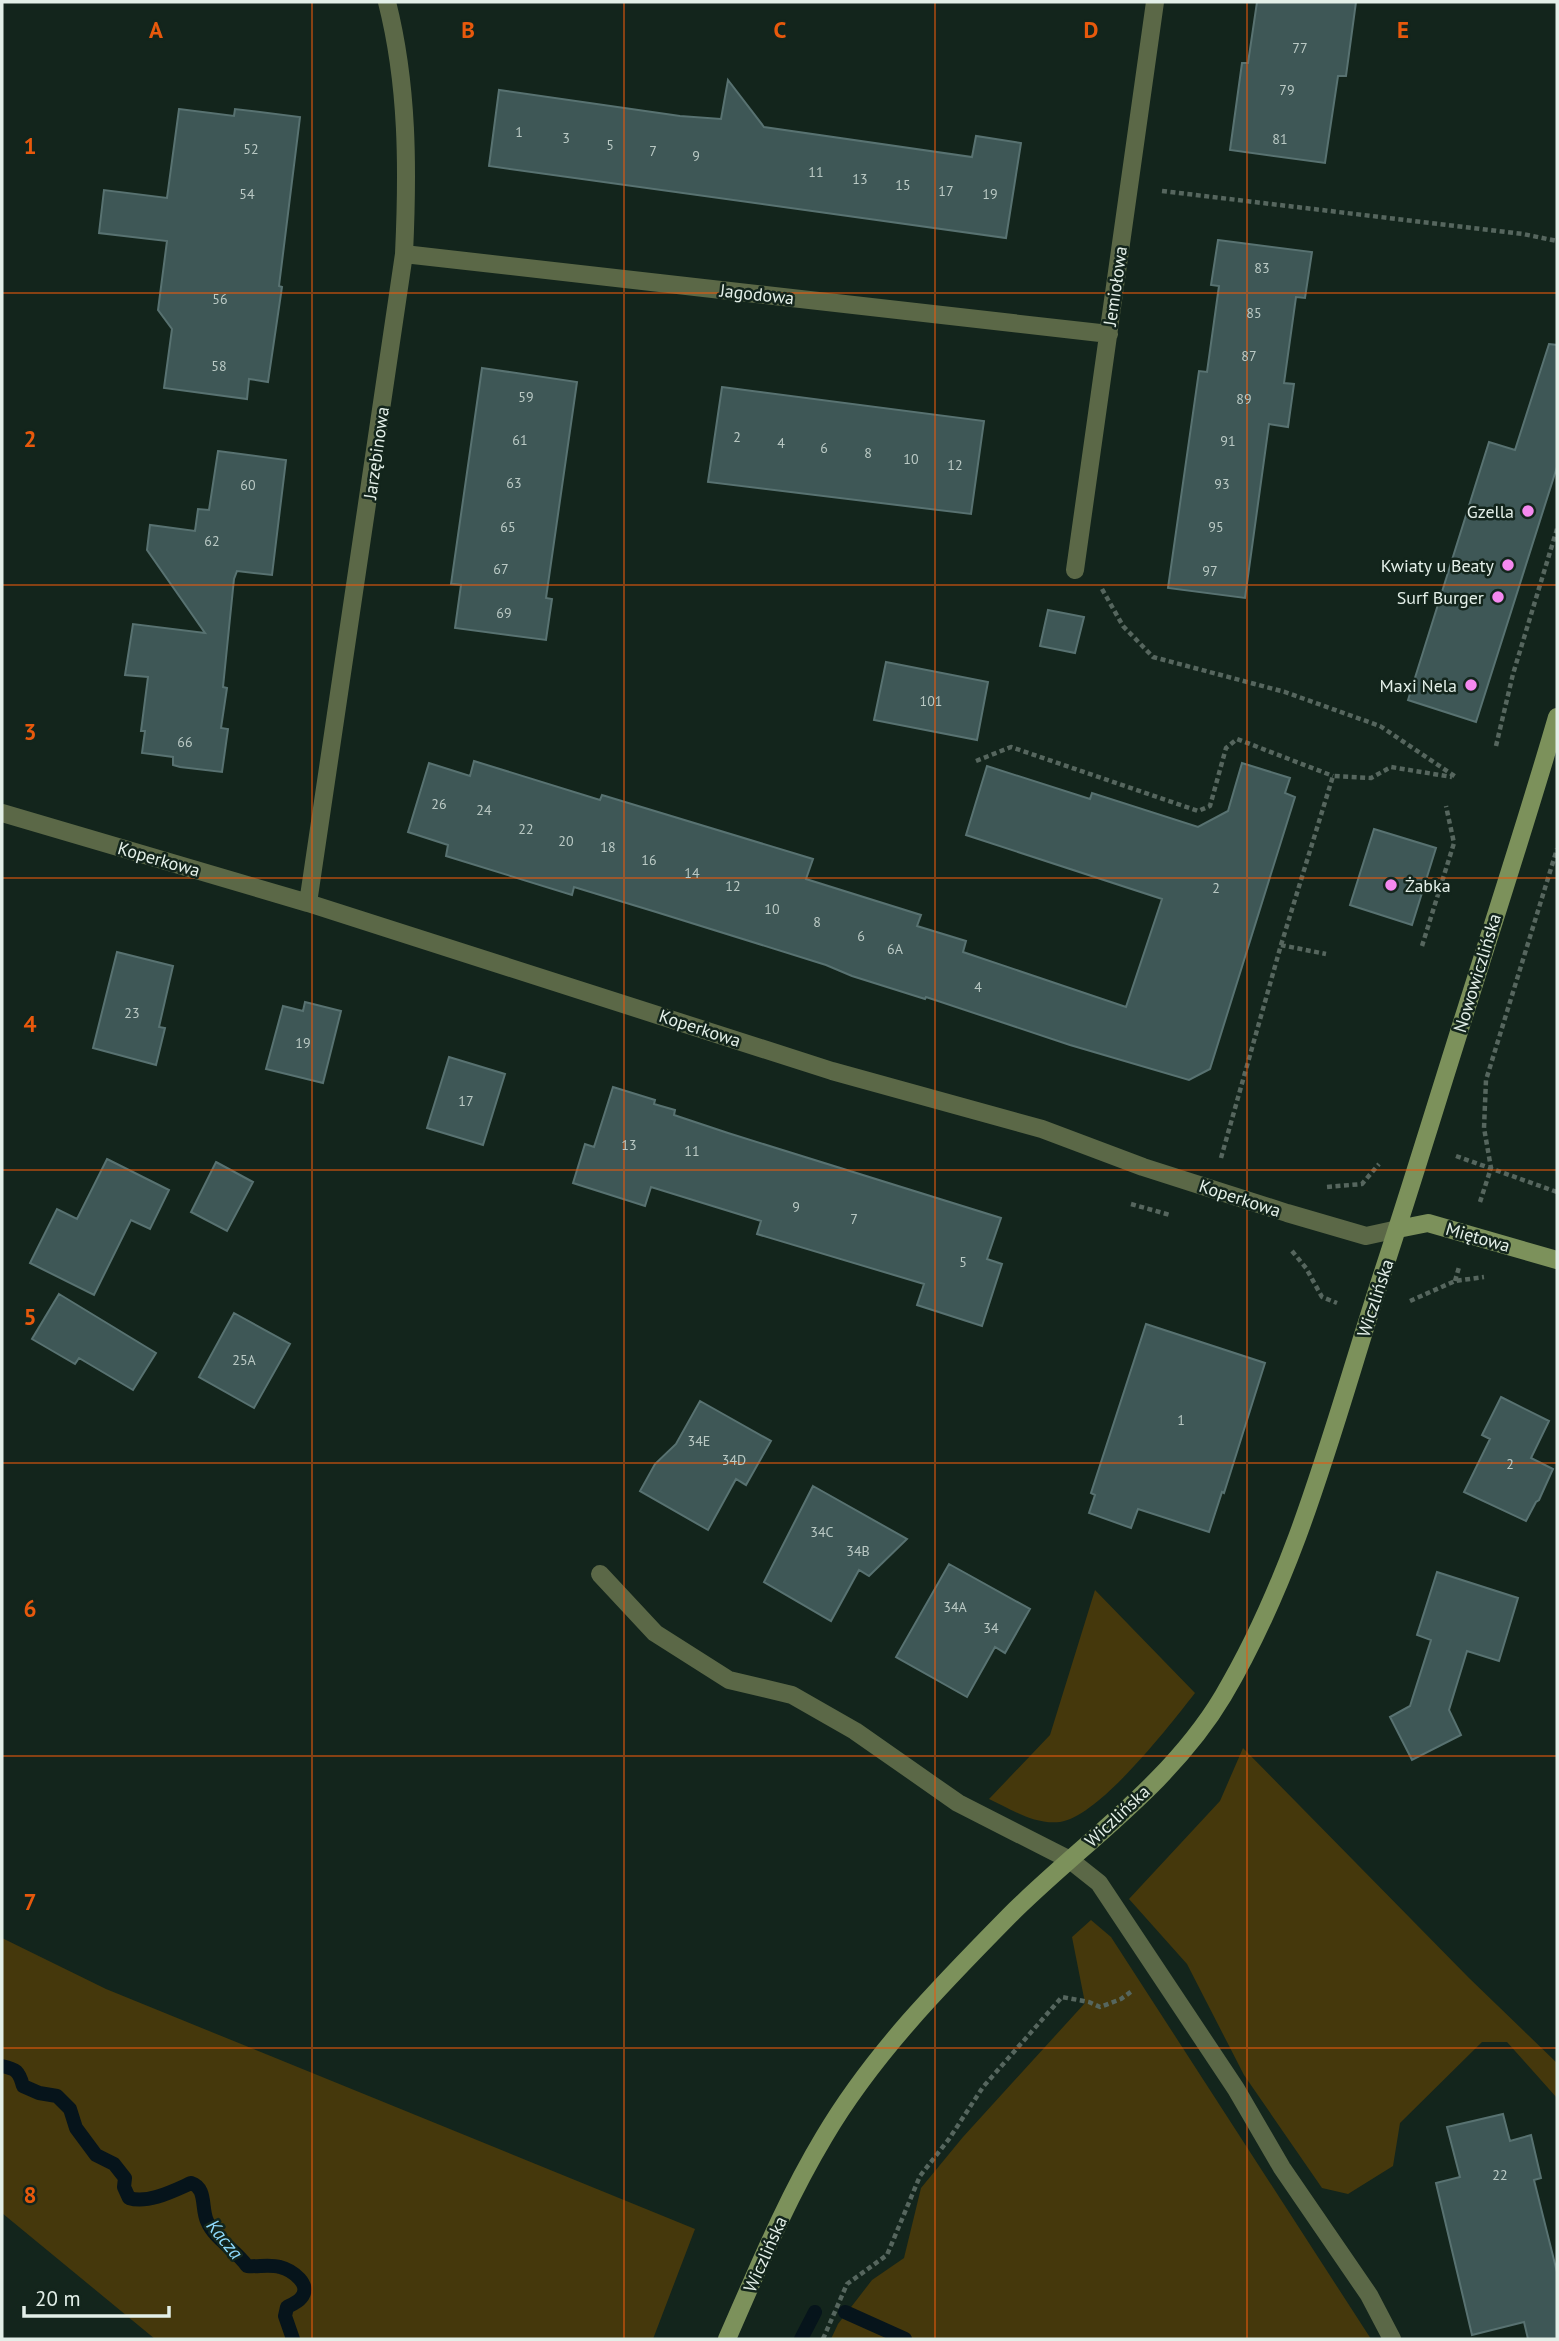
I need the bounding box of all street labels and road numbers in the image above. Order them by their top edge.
street label: Jemiołowa [1098,245,1132,328]
street label: Jagodowa [718,279,795,309]
street label: Jarzębinowa [358,405,394,502]
street label: Koperkowa [115,836,203,882]
street label: Nowowiczlińska [1448,911,1506,1035]
street label: Koperkowa [656,1004,744,1052]
street label: Koperkowa [1196,1174,1284,1222]
street label: Miętowa [1443,1217,1513,1257]
street label: Wiczlińska [1352,1256,1398,1340]
street label: Wiczlińska [1080,1780,1154,1852]
street label: Wiczlińska [738,2212,792,2296]

